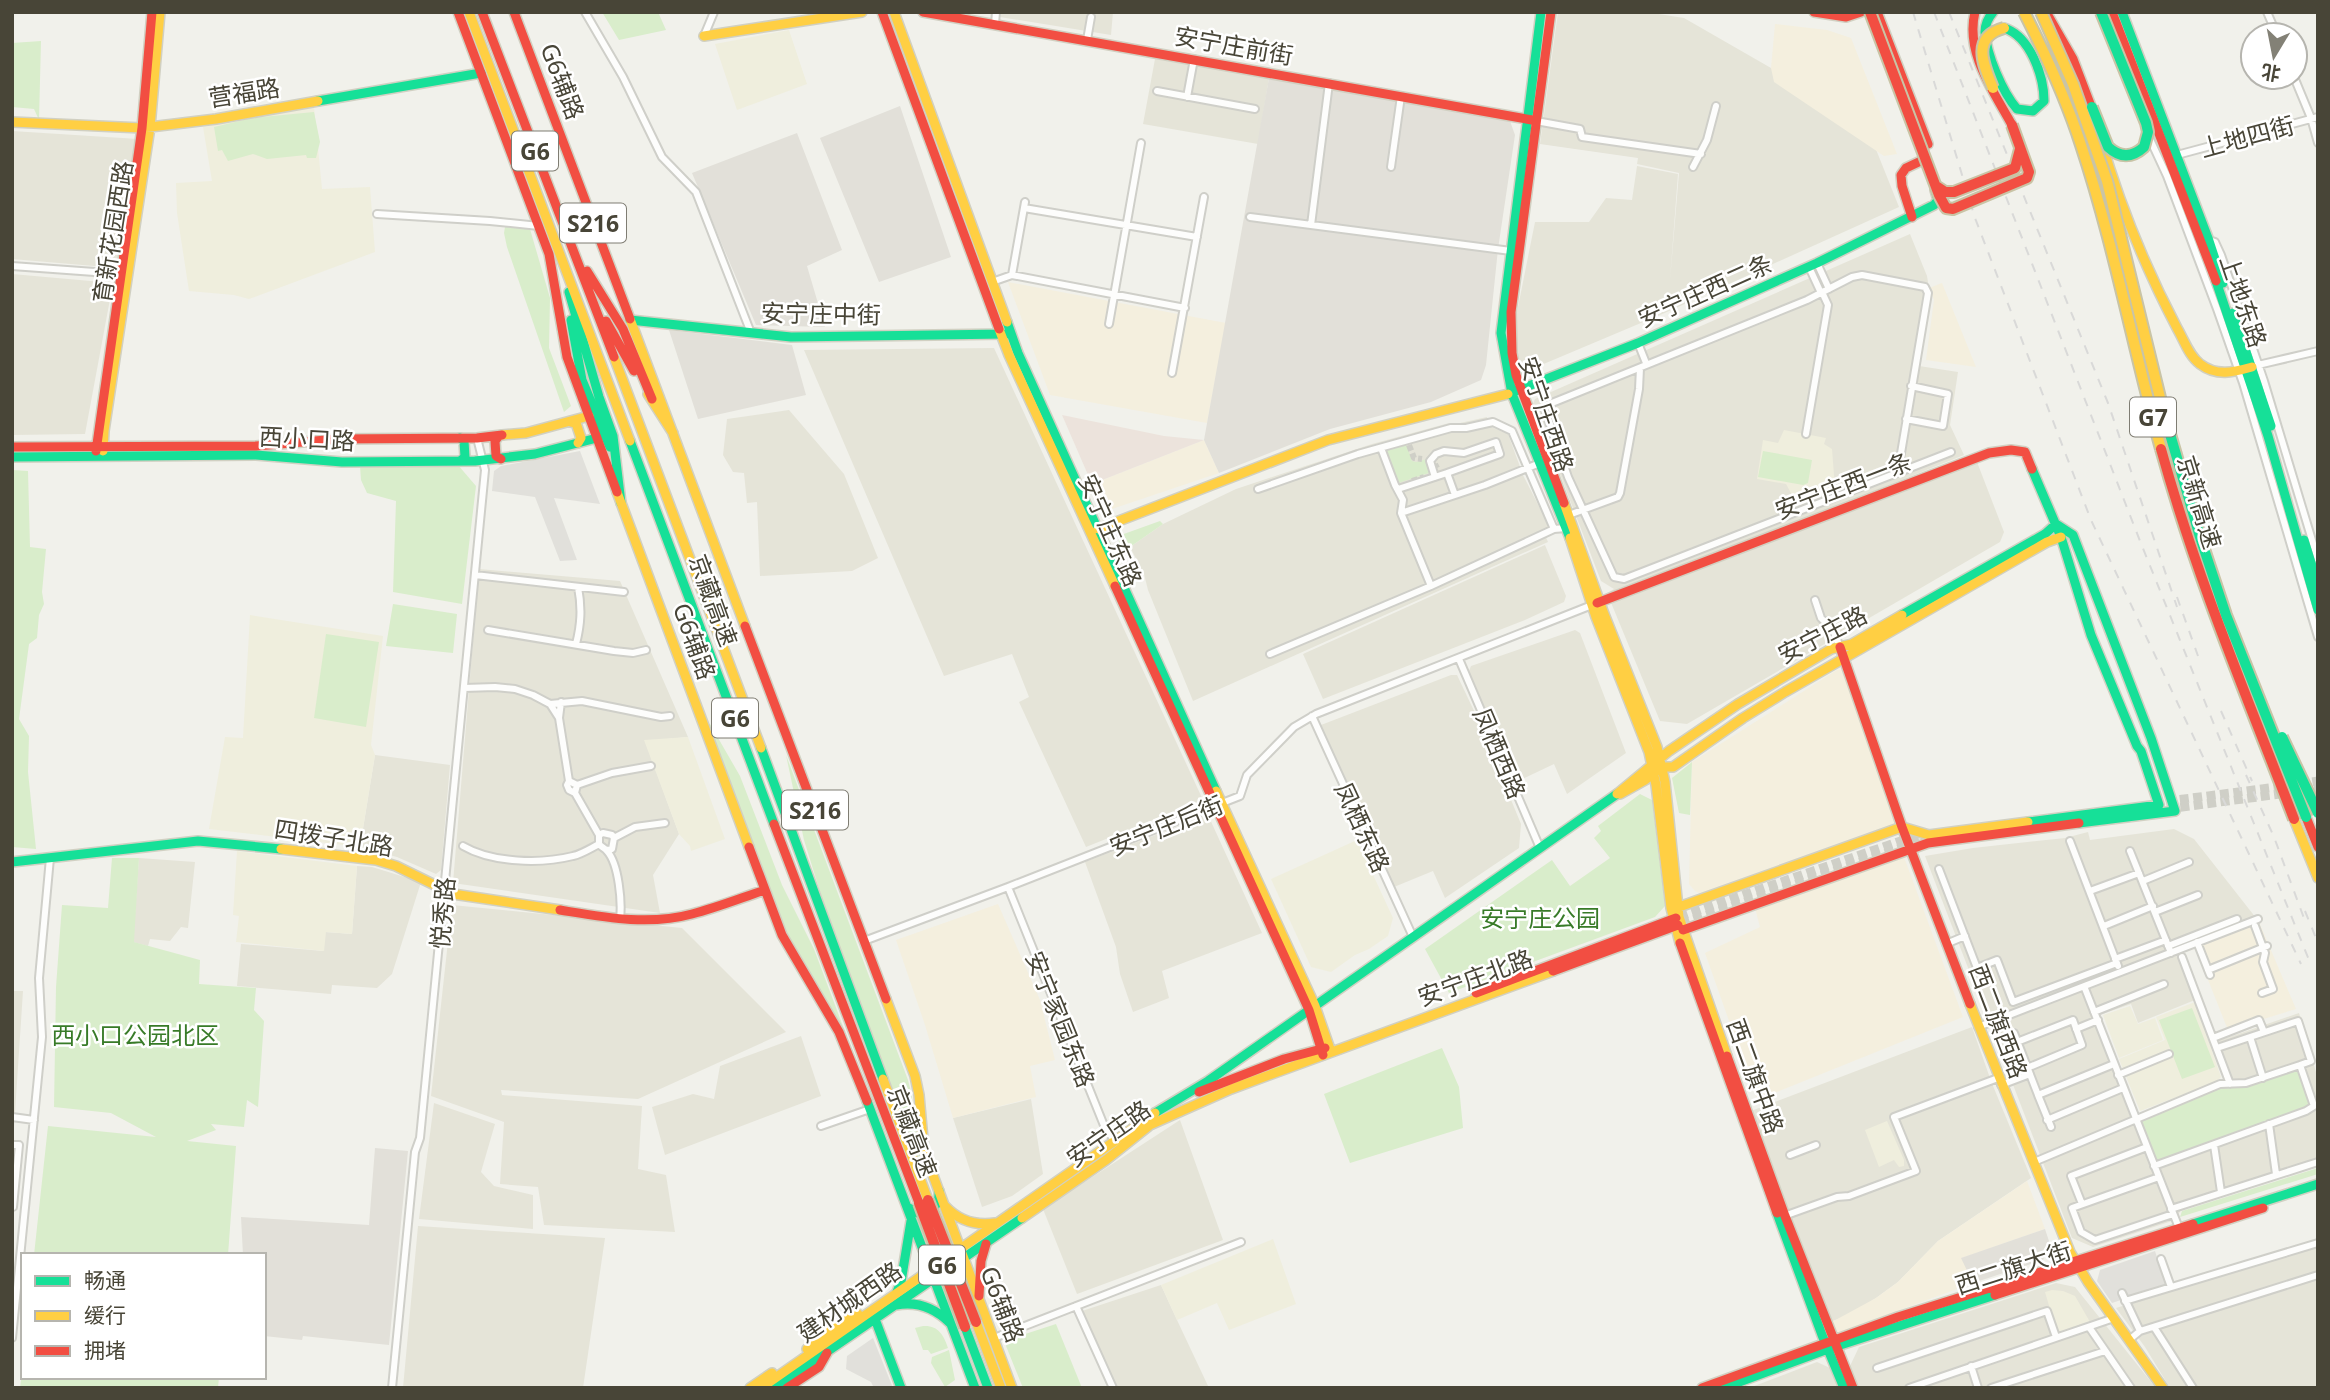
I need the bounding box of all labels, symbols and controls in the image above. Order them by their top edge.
street label: 安宁庄前街 [1172,18,1296,72]
north arrow [2239,21,2309,91]
street label: G6辅路 [533,38,593,124]
text: 北 [2259,58,2283,87]
street label: 营福路 [206,70,282,114]
street label: 上地四街 [2196,108,2298,164]
road number: G6 [512,132,558,170]
street label: 育新花园西路 [84,158,140,306]
road number: S216 [560,204,626,243]
street label: 安宁庄西二条 [1633,246,1777,334]
street label: 上地东路 [2213,250,2275,352]
street label: 安宁庄中街 [761,295,881,331]
street label: 安宁庄西路 [1512,352,1582,476]
road number: G7 [2130,398,2176,436]
street label: 西小口路 [258,419,356,457]
street label: 安宁庄西一条 [1770,444,1916,526]
street label: 京新高速 [2170,451,2230,553]
street label: 安宁庄东路 [1072,468,1150,592]
street label: 京藏高速 [682,549,746,651]
street label: G6辅路 [666,598,724,684]
street label: 安宁庄路 [1772,598,1872,670]
road number: G6 [712,698,758,738]
street label: 凤栖西路 [1466,702,1534,804]
street label: 凤栖东路 [1328,777,1398,877]
street label: 安宁庄后街 [1104,787,1228,863]
road number: S216 [782,790,848,830]
street label: 四拨子北路 [272,811,396,863]
street label: 悦秀路 [422,876,462,950]
park label: 安宁庄公园 [1480,901,1600,934]
street label: 安宁庄北路 [1413,941,1537,1013]
street label: 安宁家园东路 [1019,946,1103,1092]
street label: 西二旗西路 [1962,959,2036,1083]
street label: 西二旗中路 [1720,1014,1792,1138]
park label: 西小口公园北区 [51,1018,219,1051]
street label: 京藏高速 [880,1080,946,1182]
street label: 安宁庄路 [1059,1092,1157,1174]
street label: 西二旗大街 [1951,1233,2075,1301]
road number: G6 [919,1246,965,1284]
legend [21,1253,266,1379]
street label: 建材城西路 [790,1253,908,1349]
street label: G6辅路 [973,1261,1033,1347]
text: 畅通 [84,1266,126,1294]
text: 缓行 [84,1301,126,1329]
text: 拥堵 [84,1336,126,1364]

